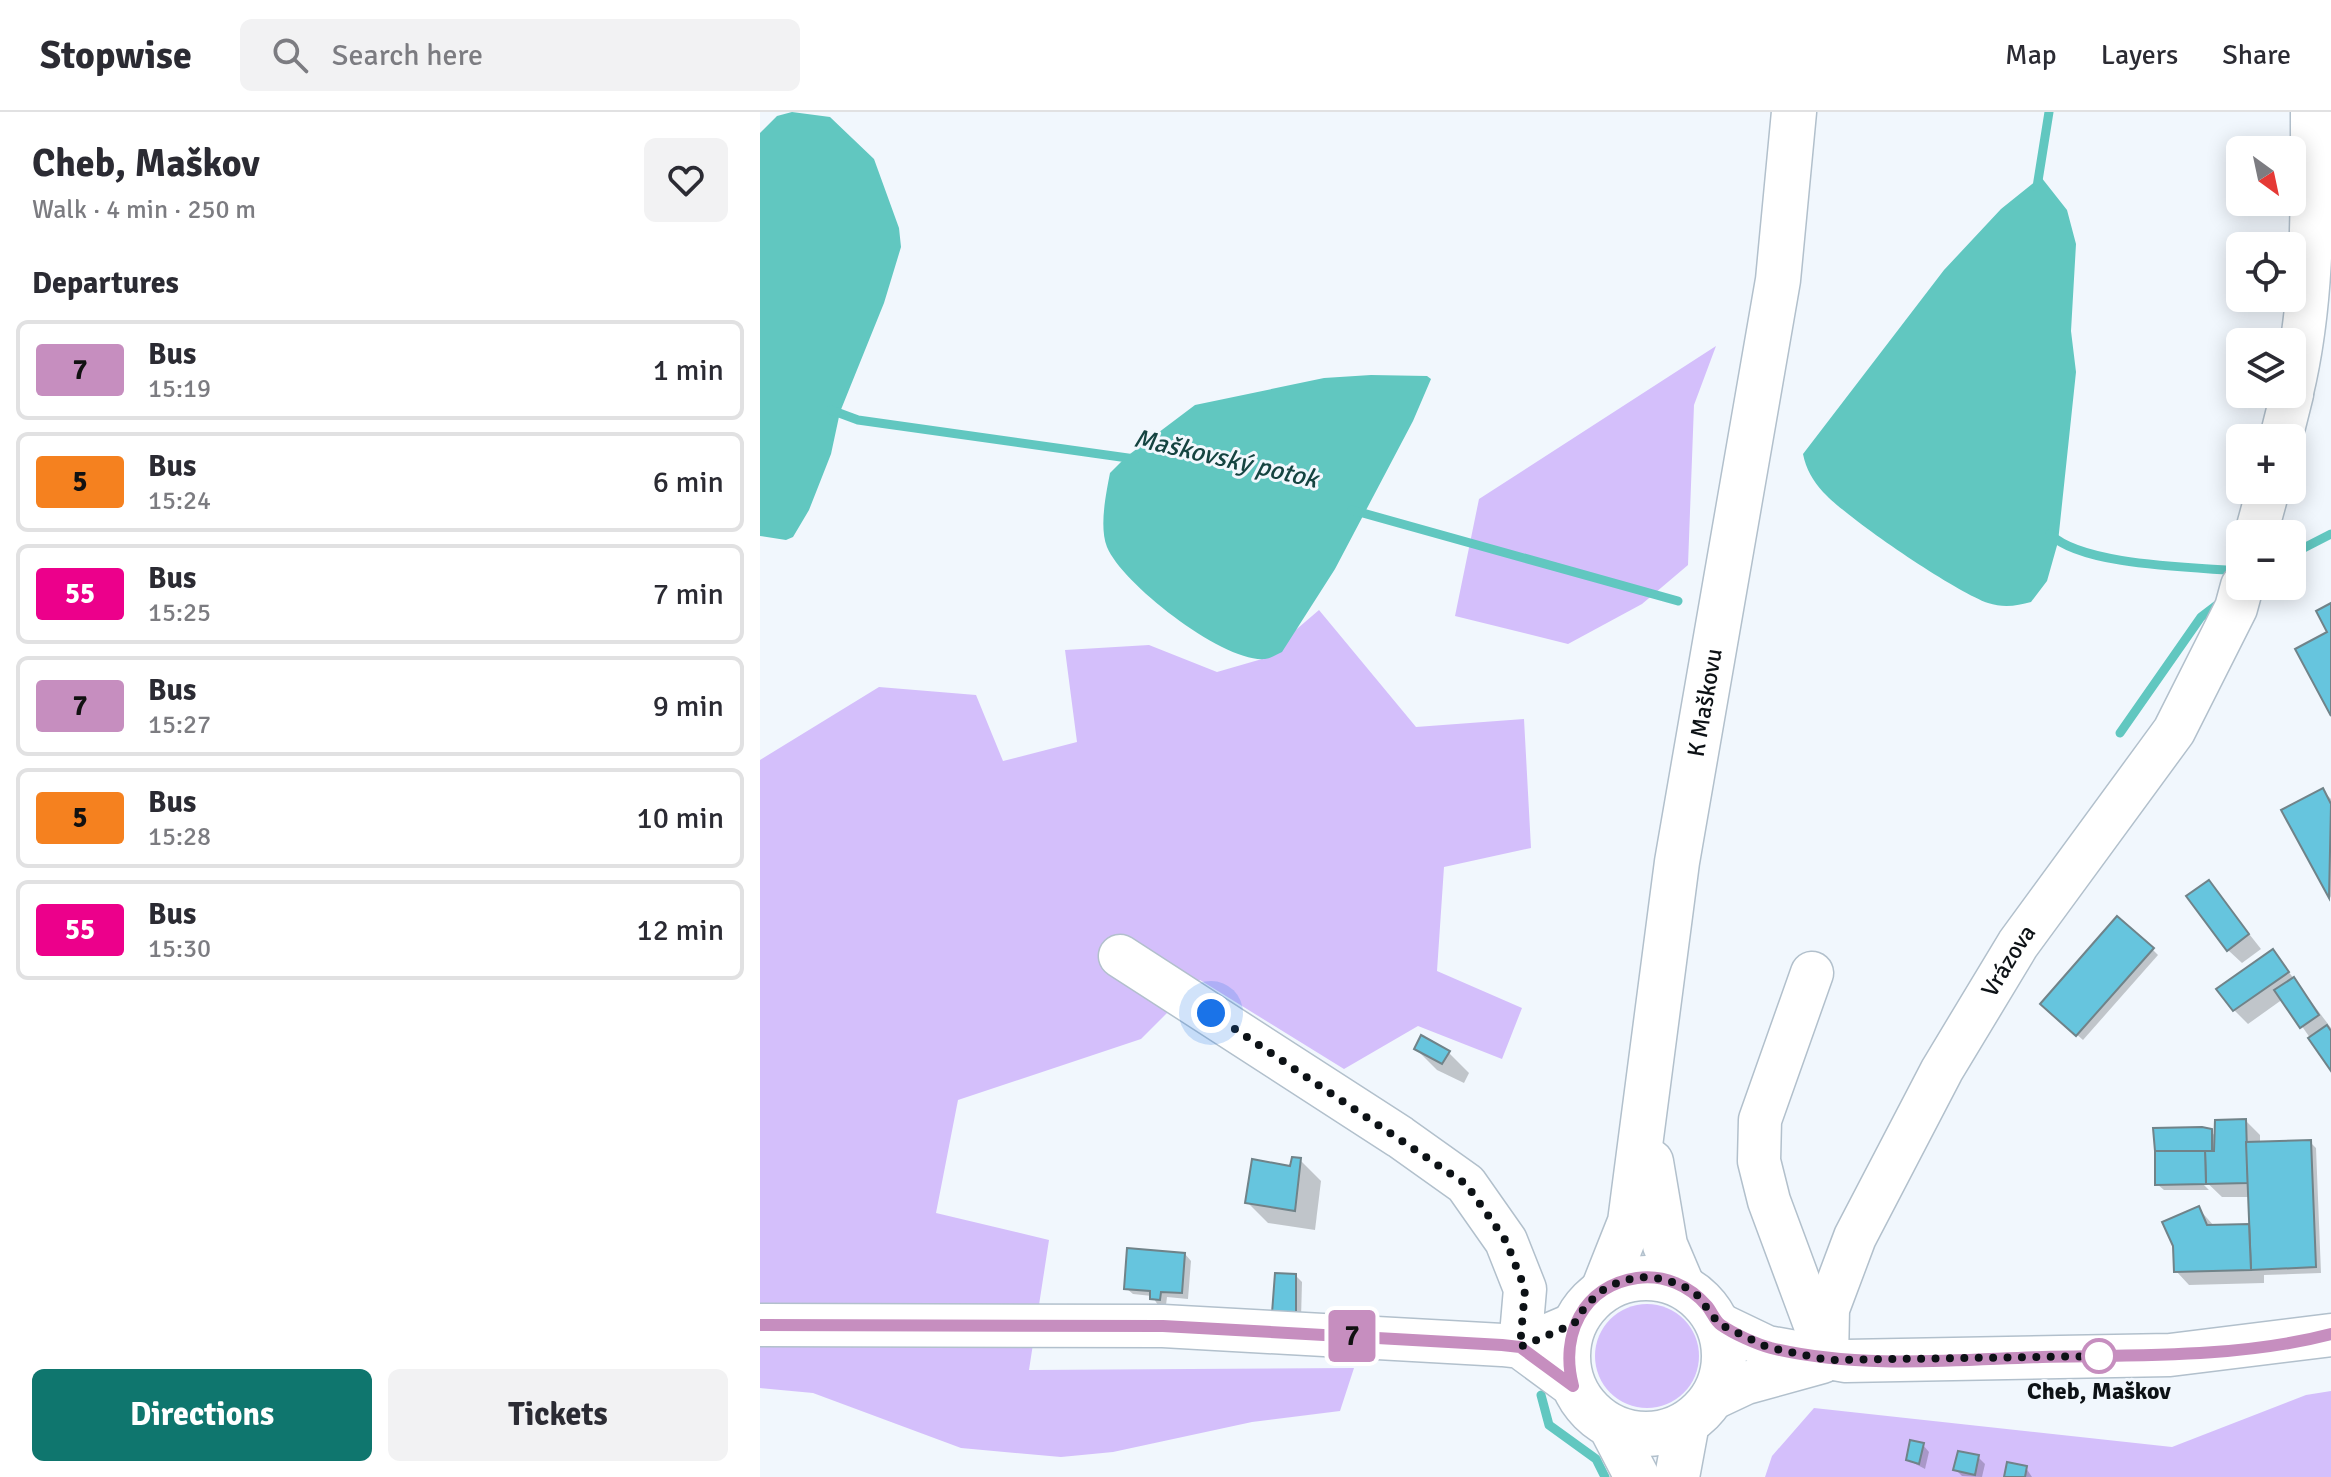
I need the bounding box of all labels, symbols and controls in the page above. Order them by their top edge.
search box [240,19,800,91]
text: Stopwise [40,32,192,79]
icon: search [268,33,312,77]
text: Search here [332,37,483,74]
text: Map [2005,38,2057,72]
text: Layers [2101,38,2178,72]
text: Share [2222,38,2291,72]
north arrow [2226,136,2306,216]
map controls [2226,136,2306,600]
button: heart [644,138,728,222]
text: Cheb, Maškov [32,140,260,187]
text: Walk · 4 min · 250 m [32,194,256,226]
button: locate [2226,232,2306,312]
text: Departures [32,265,179,302]
button: layers [2226,328,2306,408]
text: Bus [148,336,196,373]
text: 1 min [653,352,724,389]
text: 7 [72,353,88,387]
text: 15:19 [148,373,211,405]
water label: Maškovský potok [1131,422,1323,496]
button: + [2226,424,2306,504]
text: Bus [148,448,196,485]
text: 6 min [653,464,724,501]
text: 5 [72,465,88,499]
text: 15:24 [148,485,211,517]
button: − [2226,520,2306,600]
text: Bus [148,560,196,597]
text: 7 min [653,576,724,613]
text: 55 [65,577,95,611]
text: 15:25 [148,597,211,629]
street label: K Maškovu [1681,646,1729,759]
text: Bus [148,672,196,709]
text: 9 min [653,688,724,725]
text: 7 [72,689,88,723]
text: 15:27 [148,709,211,741]
text: Bus [148,784,196,821]
text: 10 min [637,800,724,837]
text: 5 [72,801,88,835]
text: 15:28 [148,821,211,853]
text: Bus [148,896,196,933]
text: 12 min [637,912,724,949]
text: 55 [65,913,95,947]
street label: Vrázova [1975,919,2042,1002]
text: 15:30 [148,933,211,965]
your location [1191,993,1231,1033]
line badge: 7 [1326,1310,1378,1362]
text: 7 [1344,1319,1360,1353]
marker: Cheb, Maškov [2082,1339,2116,1373]
button: Directions [32,1369,372,1461]
button: Tickets [388,1369,728,1461]
place label: Cheb, Maškov [2027,1376,2171,1406]

